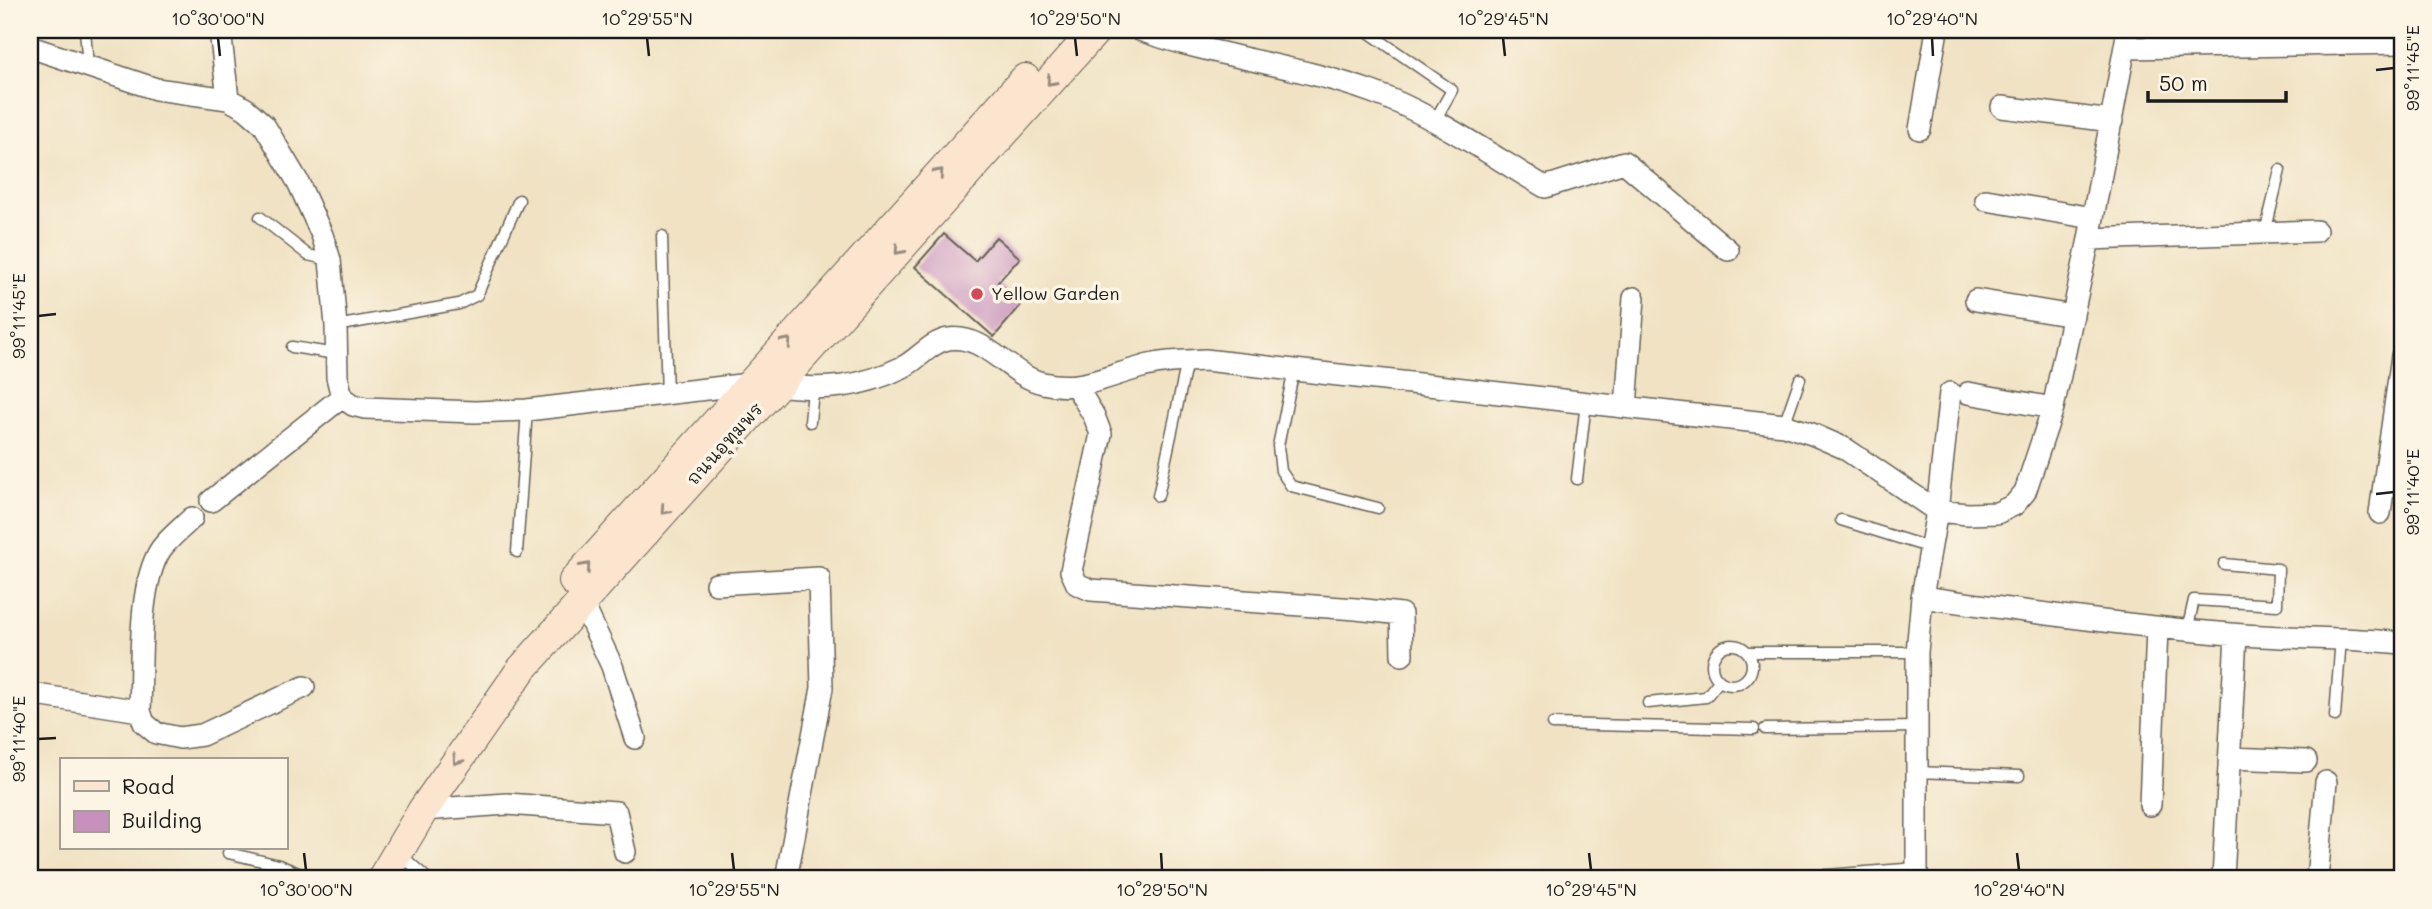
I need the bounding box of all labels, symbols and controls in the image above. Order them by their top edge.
text: 10°30'00"N [171,6,265,30]
text: 10°29'55"N [601,6,693,30]
text: 10°29'50"N [1029,6,1121,30]
text: 10°29'45"N [1457,6,1549,30]
text: 10°29'40"N [1886,6,1978,30]
text: 99°11'45"E [2400,25,2424,111]
scale bar [2148,60,2287,104]
text: 50 m [2159,69,2208,96]
one-way arrow [1047,72,1059,85]
one-way arrow [931,168,944,181]
one-way arrow [895,242,907,255]
text: 99°11'45"E [6,273,30,359]
place label: Yellow Garden [991,281,1119,305]
marker: Yellow Garden [969,286,985,302]
one-way arrow [779,337,791,350]
street label: ถนนอุทุมพร [681,397,769,491]
text: 99°11'40"E [2400,449,2424,535]
one-way arrow [661,502,673,515]
one-way arrow [578,562,590,575]
text: 99°11'40"E [6,696,30,782]
one-way arrow [453,752,466,765]
legend [60,758,287,850]
text: Road [122,772,174,799]
text: Building [122,806,202,833]
text: 10°30'00"N [259,877,353,901]
text: 10°29'55"N [688,877,780,901]
text: 10°29'50"N [1116,877,1208,901]
text: 10°29'45"N [1545,877,1637,901]
text: 10°29'40"N [1973,877,2065,901]

